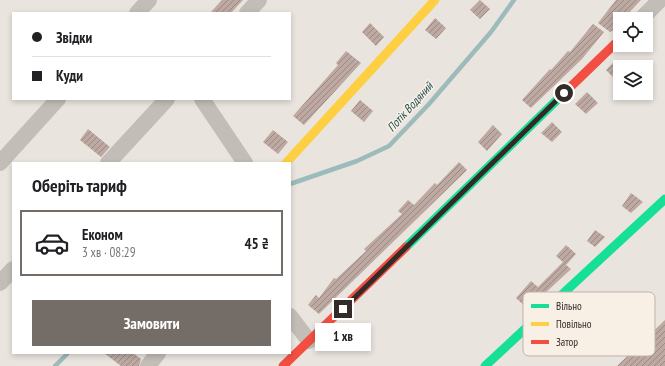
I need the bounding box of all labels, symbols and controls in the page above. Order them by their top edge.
map controls [613,12,653,100]
button: locate [613,12,653,52]
text: Звідки [56,28,92,47]
button: layers [613,60,653,100]
text: Куди [56,66,83,85]
water label: Потік Водяний [383,78,437,135]
route start [555,84,573,102]
text: Оберіть тариф [32,174,127,197]
icon: car [34,225,70,261]
text: Економ [82,225,123,244]
text: 45 ₴ [244,234,269,253]
text: 3 хв · 08:29 [82,244,136,261]
legend [523,292,655,356]
text: Вільно [556,299,582,313]
button: Замовити [32,300,271,346]
route end [334,300,352,318]
text: Повільно [556,317,592,331]
callout: 1 хв [315,323,371,351]
text: 1 хв [333,328,353,345]
text: Затор [556,335,578,349]

